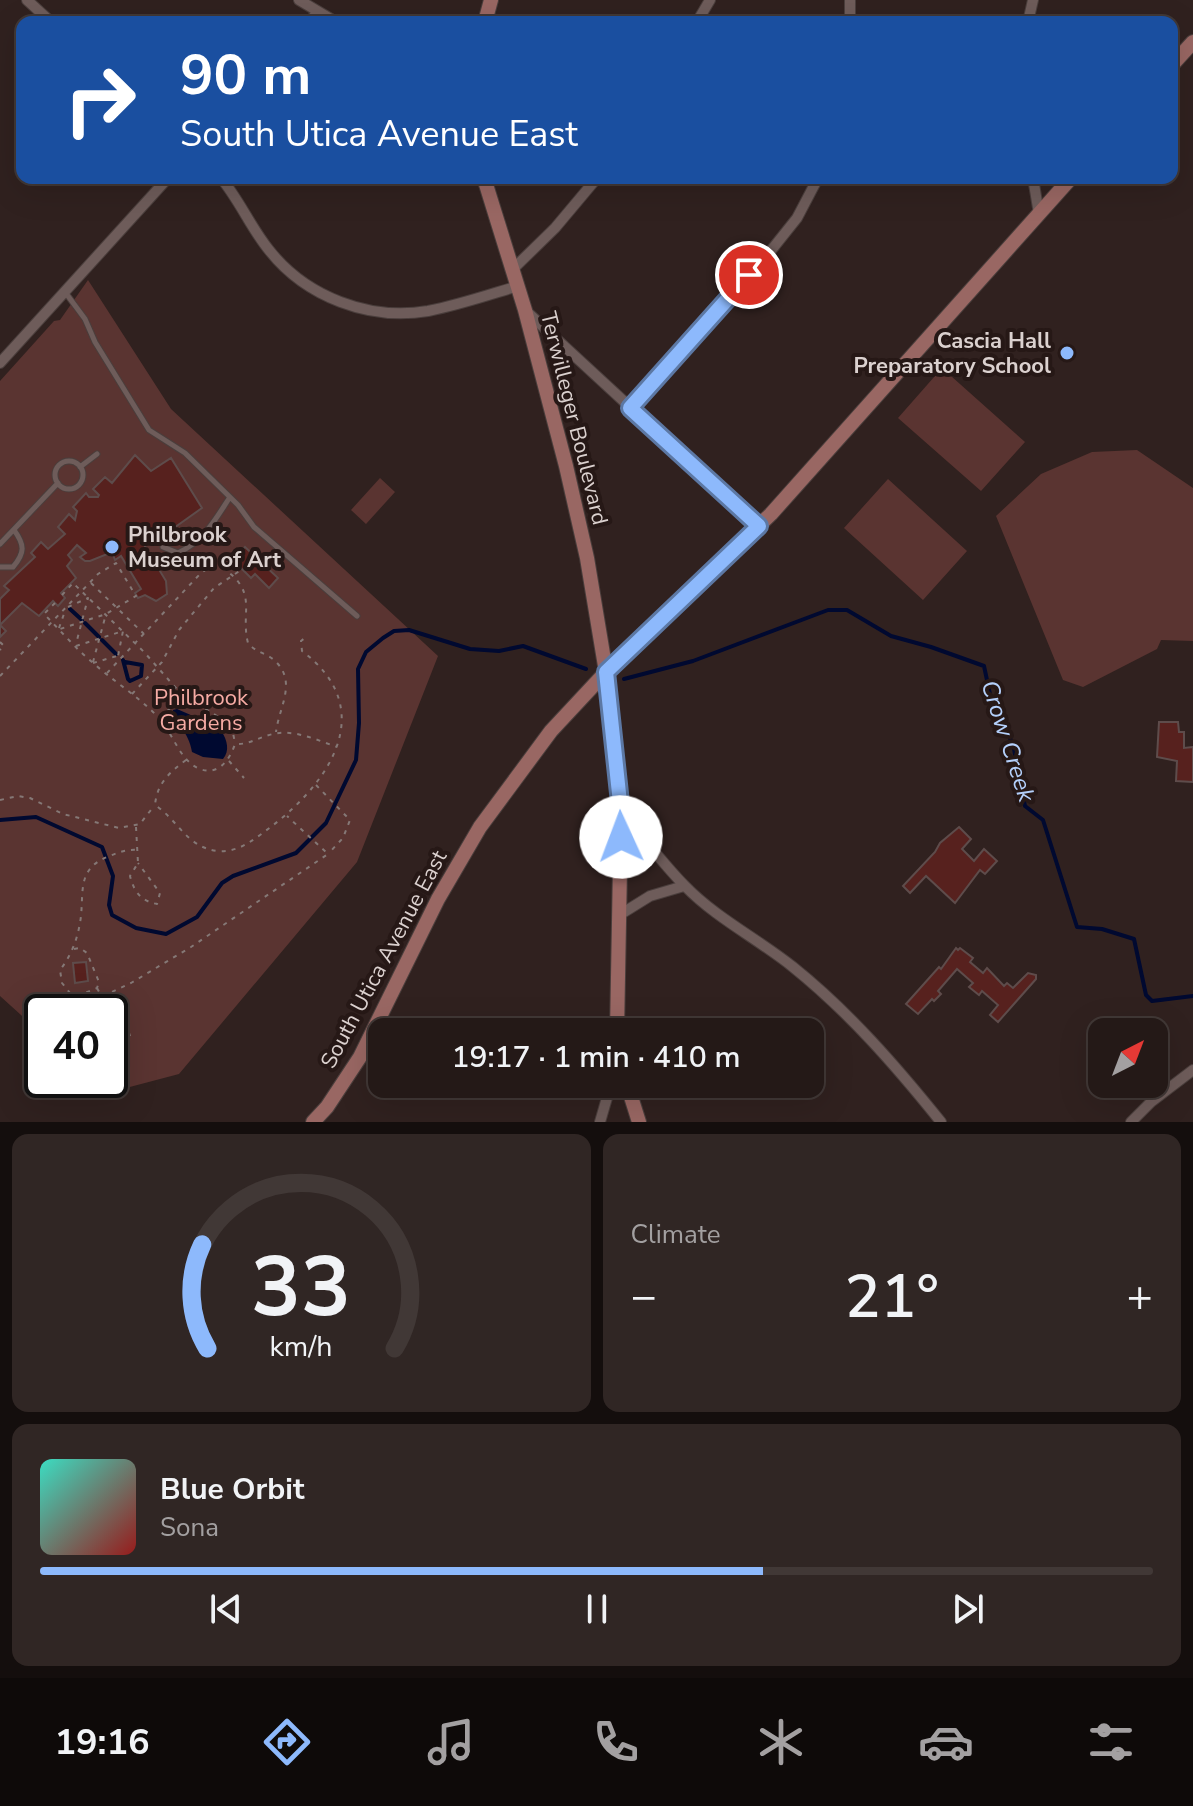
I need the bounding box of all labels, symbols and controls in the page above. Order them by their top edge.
text: 90 m [180,37,311,114]
icon: right [48,48,152,152]
text: South Utica Avenue East [180,110,578,159]
pin [715,241,783,309]
icon: arrive [727,253,771,297]
street label: Terwilleger Boulevard [533,308,615,528]
place label: Cascia Hall Preparatory School [853,326,1051,381]
marker: Cascia Hall Preparatory School [1058,344,1076,362]
place label: Philbrook Museum of Art [128,520,282,575]
marker: Philbrook Museum of Art [103,538,121,556]
water label: Crow Creek [973,676,1043,807]
park label: Philbrook Gardens [154,683,249,738]
position arrow [579,795,663,879]
street label: South Utica Avenue East [314,845,454,1074]
speed limit sign: 40 [24,994,128,1098]
north arrow [1088,1018,1168,1098]
map controls [1088,1018,1168,1098]
text: 19:17 · 1 min · 410 m [451,1037,741,1078]
text: Climate [631,1217,721,1252]
text: 33 [251,1231,351,1344]
text: 21° [845,1256,939,1338]
text: − [631,1267,657,1327]
text: + [1127,1267,1153,1327]
text: km/h [270,1327,333,1366]
text: Blue Orbit [160,1469,304,1510]
text: Sona [160,1510,219,1545]
icon: previous [204,1587,248,1631]
icon: pause [575,1587,619,1631]
icon: next [946,1587,990,1631]
icon: directions [259,1714,315,1770]
icon: music [423,1714,479,1770]
icon: phone [588,1714,644,1770]
icon: climate [753,1714,809,1770]
icon: car [918,1714,974,1770]
icon: filters [1083,1714,1139,1770]
text: 19:16 [54,1718,150,1767]

